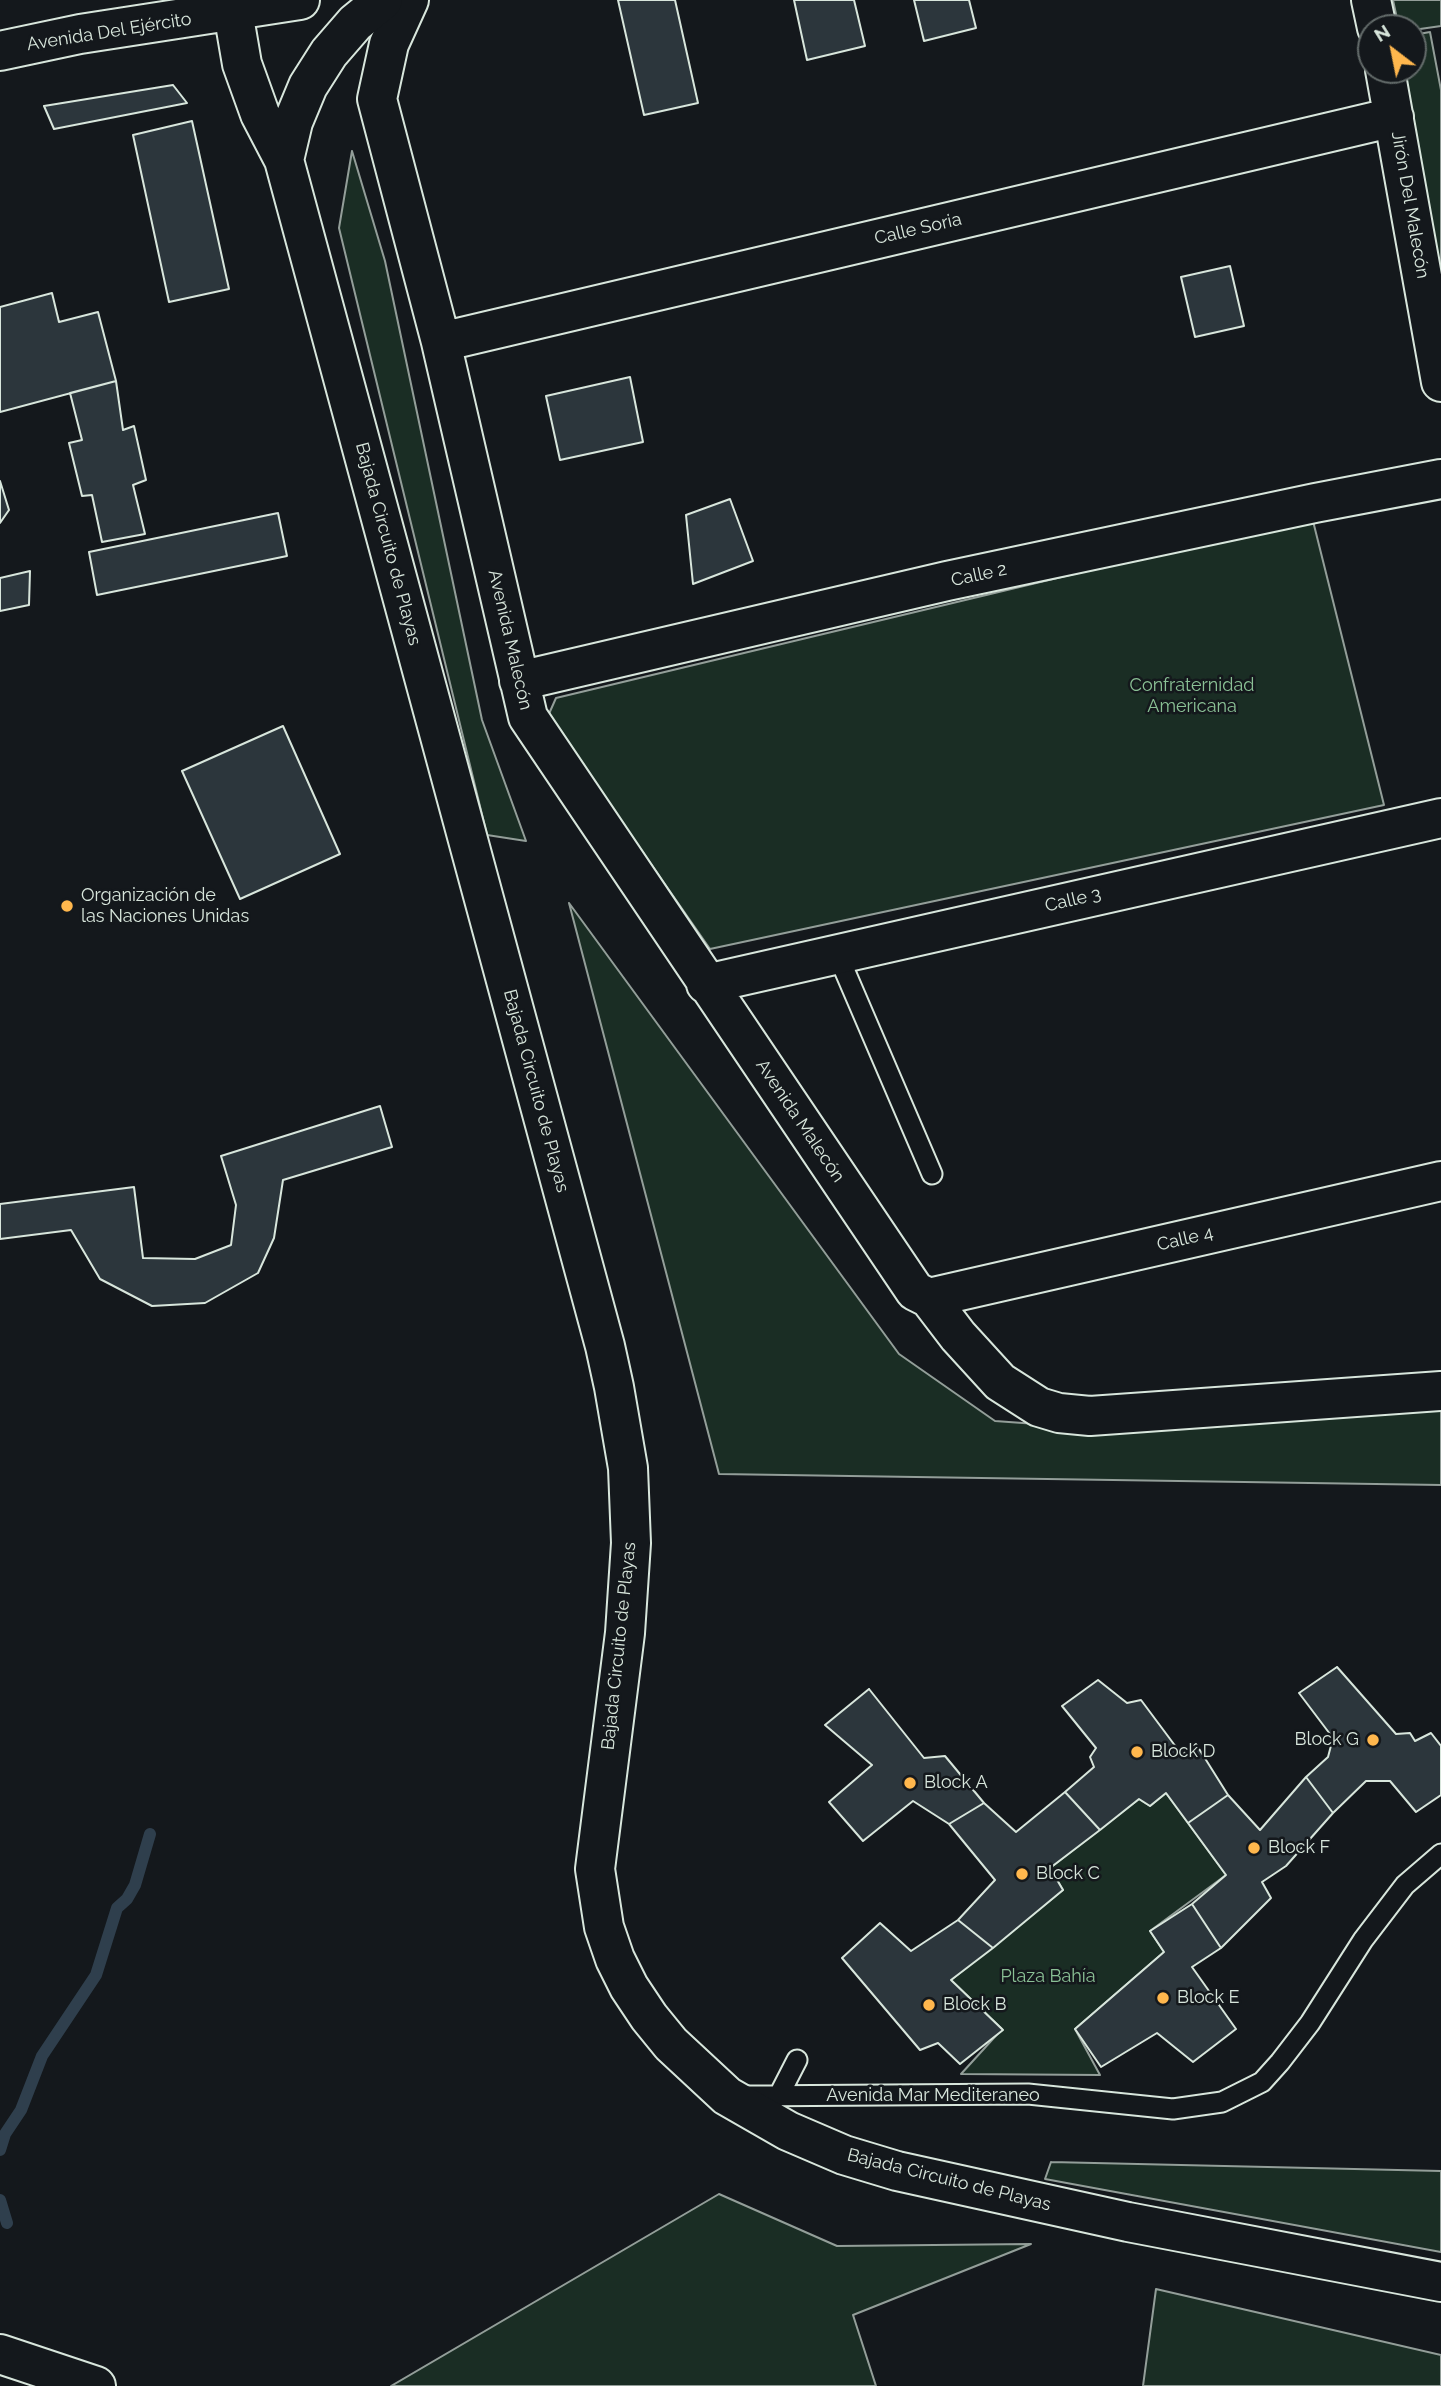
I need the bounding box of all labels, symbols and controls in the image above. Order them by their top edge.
street label: Avenida Del Ejército [25,8,193,56]
north arrow [1357,14,1427,84]
text: N [1370,20,1394,46]
street label: Jirón Del Malecón [1386,130,1434,280]
street label: Calle Soria [872,208,964,250]
street label: Bajada Circuito de Playas [350,440,426,648]
street label: Calle 2 [949,559,1009,591]
street label: Avenida Malecón [483,568,537,712]
park label: Confraternidad Americana [1130,675,1254,718]
street label: Calle 3 [1043,883,1103,917]
place label: Organización de las Naciones Unidas [81,885,249,928]
marker: Organización de las Naciones Unidas [59,898,75,914]
street label: Bajada Circuito de Playas [498,987,574,1195]
street label: Avenida Malecón [751,1056,849,1186]
street label: Calle 4 [1155,1222,1215,1256]
street label: Bajada Circuito de Playas [597,1541,641,1751]
place label: Block G [1295,1729,1359,1751]
marker: Block G [1365,1732,1381,1748]
place label: Block D [1151,1741,1215,1763]
marker: Block D [1129,1744,1145,1760]
place label: Block A [924,1772,988,1794]
marker: Block A [902,1775,918,1791]
place label: Block F [1268,1837,1330,1859]
marker: Block F [1246,1840,1262,1856]
place label: Block C [1036,1863,1100,1885]
marker: Block C [1014,1866,1030,1882]
park label: Plaza Bahía [1000,1966,1096,1988]
place label: Block E [1177,1987,1240,2009]
marker: Block E [1155,1990,1171,2006]
place label: Block B [943,1994,1007,2016]
marker: Block B [921,1997,937,2013]
street label: Avenida Mar Mediteraneo [826,2085,1040,2107]
street label: Bajada Circuito de Playas [845,2144,1053,2216]

